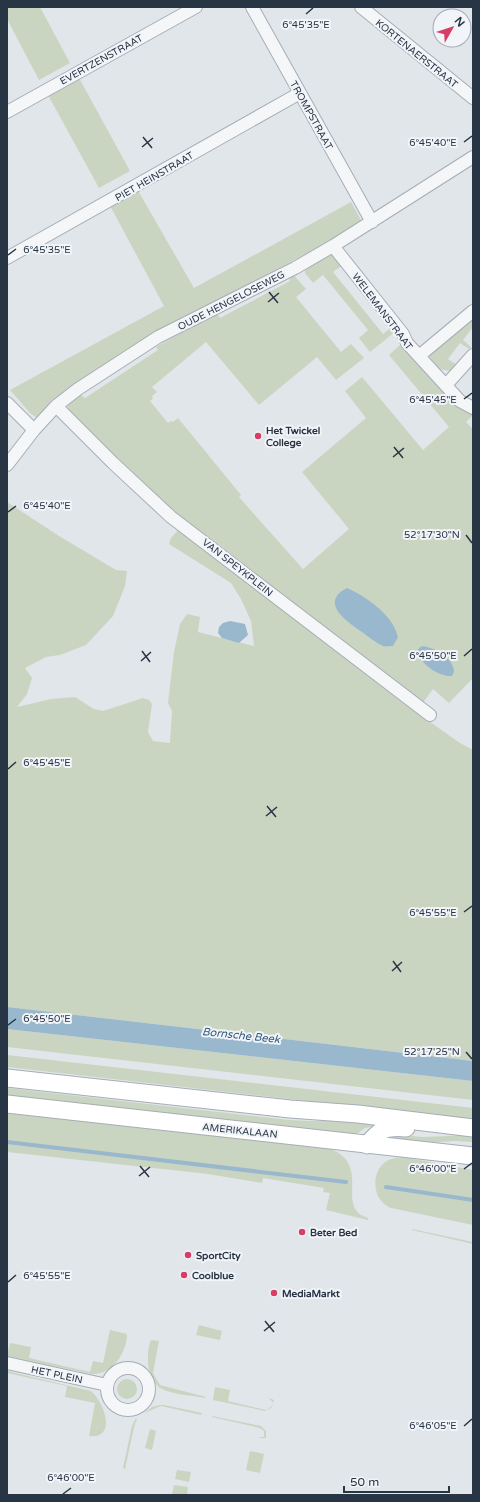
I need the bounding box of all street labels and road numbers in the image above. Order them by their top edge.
street label: KORTENAERSTRAAT [373,16,461,90]
street label: EVERTZENSTRAAT [58,32,145,88]
street label: TROMPSTRAAT [287,79,335,152]
street label: PIET HEINSTRAAT [113,150,196,204]
street label: OUDE HENGELOSEWEG [176,269,287,333]
street label: WELEMANSTRAAT [349,271,415,352]
street label: VAN SPEYKPLEIN [200,536,275,599]
street label: AMERIKALAAN [202,1121,278,1141]
street label: HET PLEIN [30,1364,84,1386]

